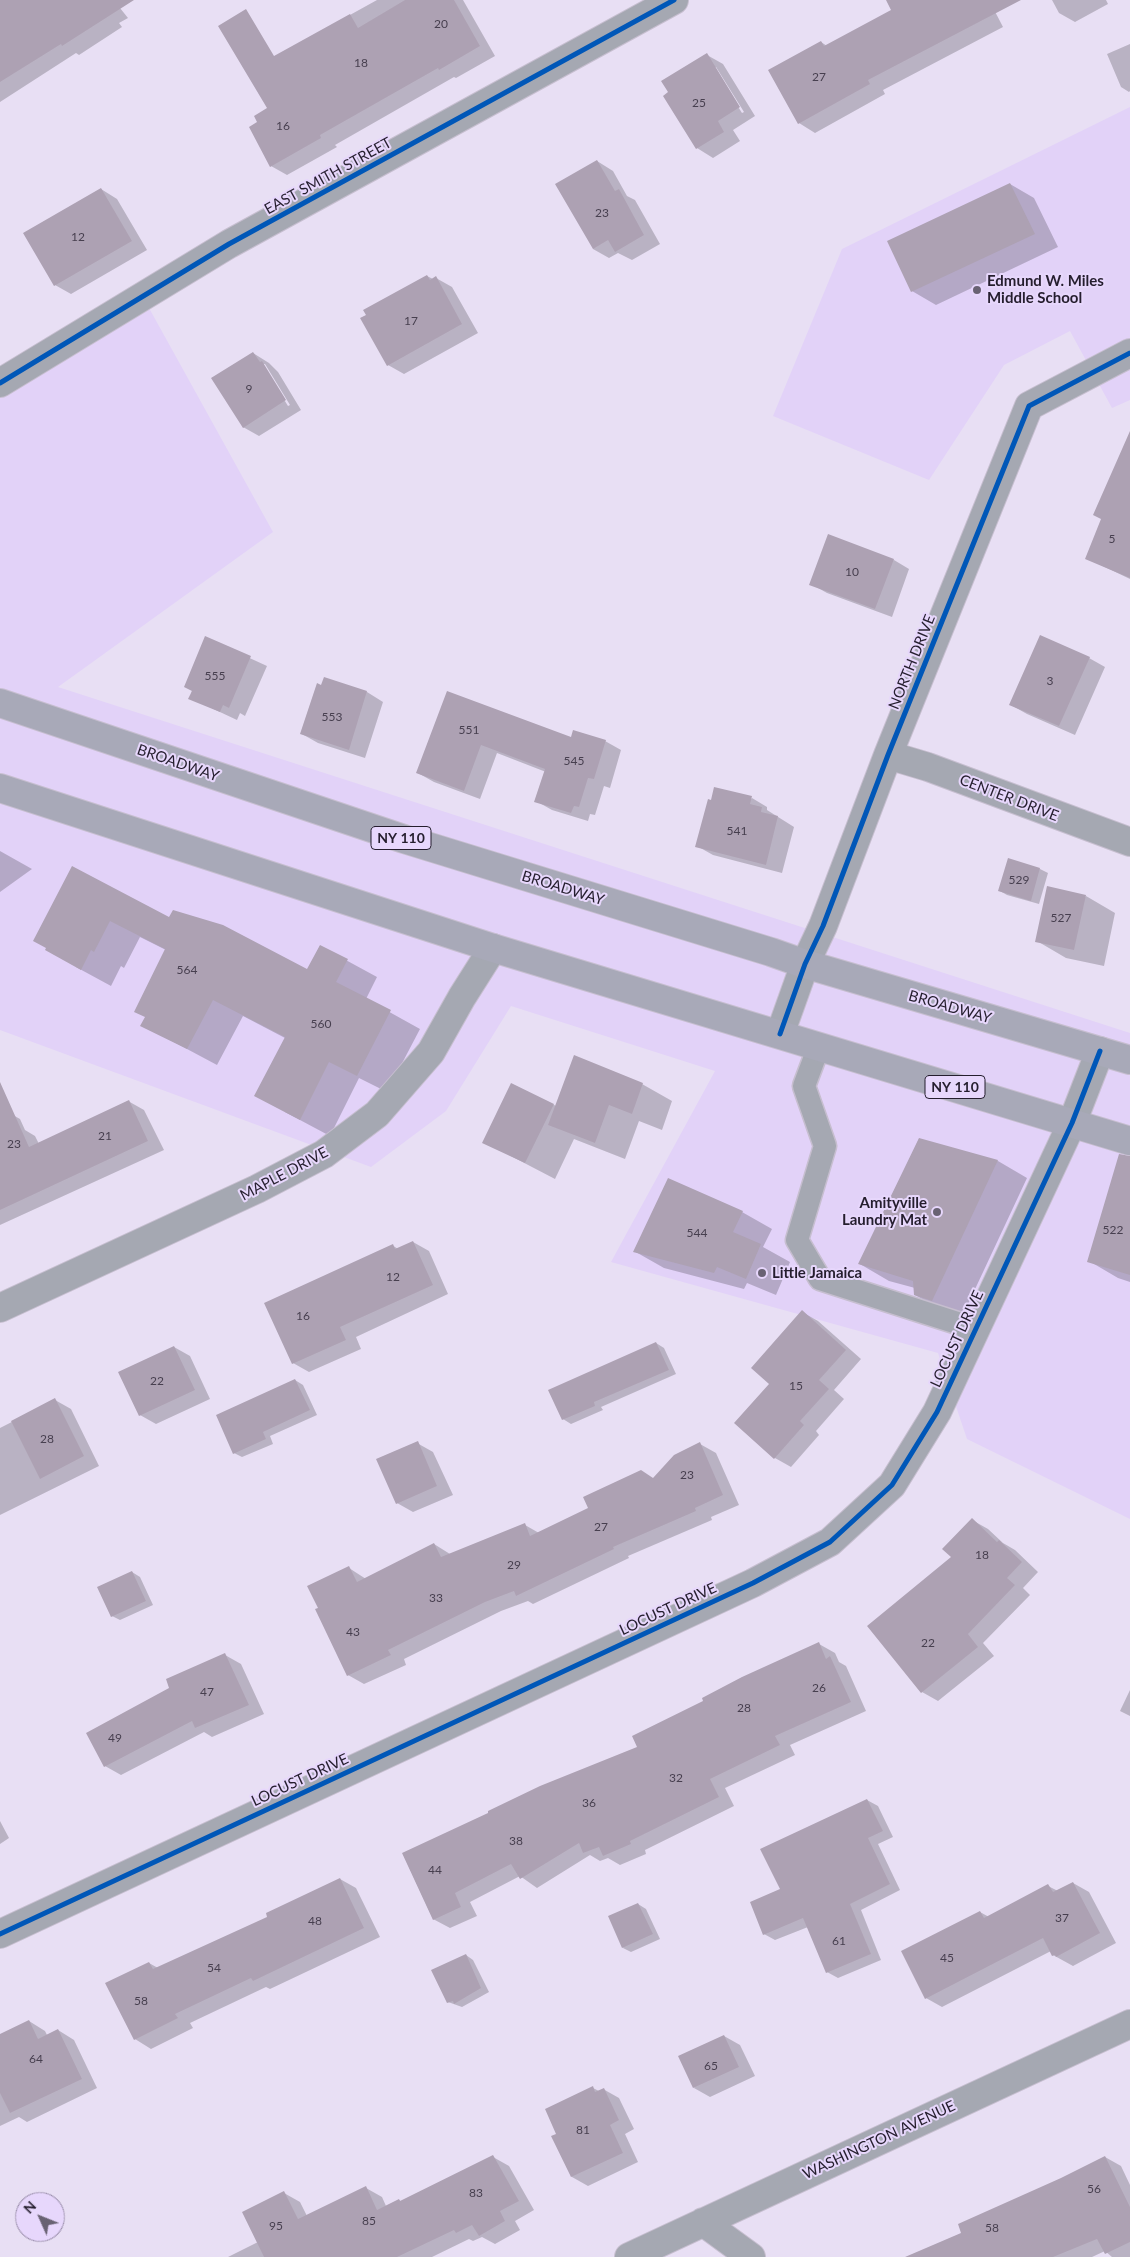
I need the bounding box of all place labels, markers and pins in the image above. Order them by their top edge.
place label: Edmund W. Miles Middle School [987,272,1104,307]
marker: Edmund W. Miles Middle School [971,284,983,296]
place label: Amityville Laundry Mat [842,1194,927,1229]
marker: Amityville Laundry Mat [931,1206,943,1218]
place label: Little Jamaica [772,1264,862,1282]
marker: Little Jamaica [756,1267,768,1279]

